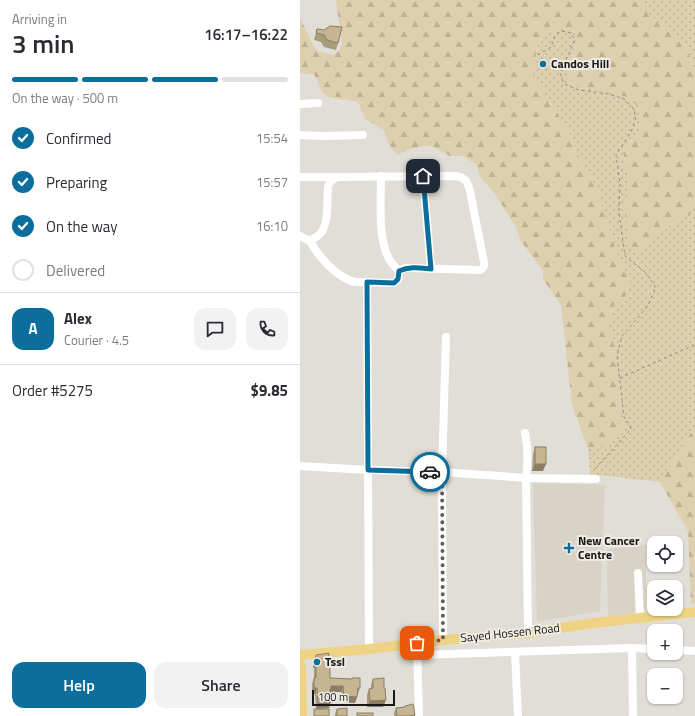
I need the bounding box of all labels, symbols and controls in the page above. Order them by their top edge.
text: Arriving in [12,9,67,29]
text: 16:17–16:22 [204,23,288,46]
text: 3 min [12,24,75,63]
place label: Candos Hill [551,54,609,73]
marker: Candos Hill [538,59,548,69]
text: On the way · 500 m [12,88,118,108]
icon: check [12,127,34,149]
text: Confirmed [46,127,111,150]
text: 15:54 [256,128,288,148]
pin [406,159,440,193]
icon: home [412,165,434,187]
icon: check [12,171,34,193]
text: Preparing [46,171,107,194]
text: 15:57 [256,172,288,192]
icon: check [12,215,34,237]
text: On the way [46,215,118,238]
text: 16:10 [256,216,288,236]
text: Delivered [46,259,105,282]
text: Alex [64,307,92,330]
button: chat [194,308,236,350]
button: phone [246,308,288,350]
text: A [28,317,38,340]
text: Courier · 4.5 [64,330,129,350]
text: Order #5275 [12,379,93,402]
text: $9.85 [251,379,288,402]
courier [410,452,450,492]
icon: car [419,461,441,483]
place label: New Cancer Centre [578,531,640,564]
map controls [647,536,683,704]
button: locate [647,536,683,572]
marker: New Cancer Centre [563,542,575,554]
button: layers [647,580,683,616]
street label: Sayed Hossen Road [459,618,561,647]
button: + [647,624,683,660]
pin [400,626,434,660]
icon: bag [406,632,428,654]
place label: Tssl [325,652,345,671]
marker: Tssl [312,657,322,667]
button: Help [12,662,146,708]
button: Share [154,662,288,708]
button: − [647,668,683,704]
scale bar [312,688,395,707]
text: 100 m [318,689,348,705]

